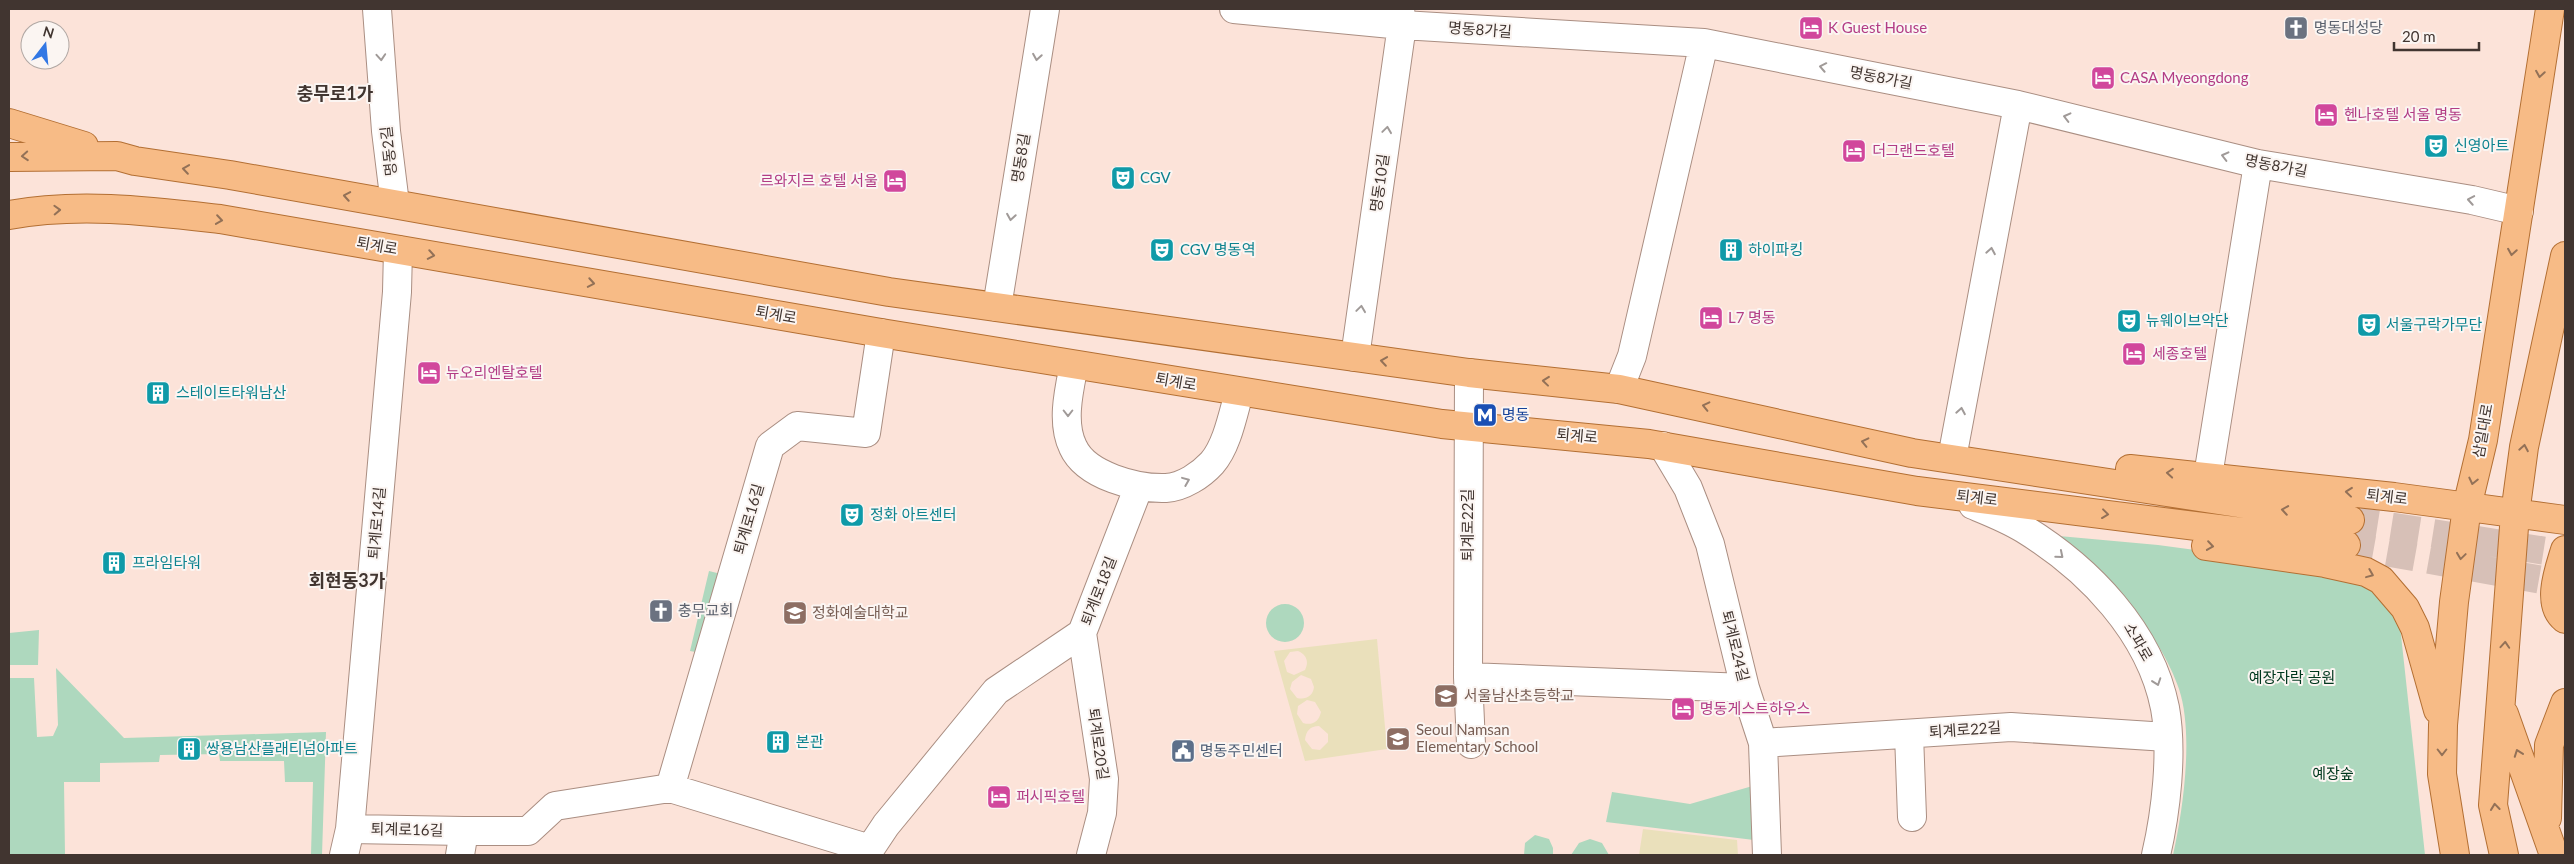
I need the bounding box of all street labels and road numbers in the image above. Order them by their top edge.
street label: 명동8가길 [1448,18,1513,40]
street label: 명동8가길 [1848,62,1914,92]
street label: 명동2길 [376,125,400,177]
street label: 명동8길 [1007,132,1033,184]
street label: 명동8가길 [2243,150,2309,180]
street label: 명동10길 [1366,152,1392,213]
street label: 퇴계로 [355,233,399,257]
street label: 퇴계로 [754,302,798,326]
street label: 퇴계로 [1154,369,1198,393]
street label: 삼일대로 [2468,402,2496,460]
street label: 퇴계로 [1556,424,1598,446]
street label: 퇴계로16길 [729,481,767,556]
street label: 퇴계로 [2365,485,2409,507]
street label: 퇴계로14길 [364,486,388,560]
street label: 퇴계로 [1955,486,1999,508]
street label: 퇴계로22길 [1458,489,1476,561]
street label: 퇴계로18길 [1077,554,1119,628]
street label: 퇴계로24길 [1718,608,1753,683]
street label: 소파로 [2121,619,2157,664]
street label: 퇴계로20길 [1085,707,1113,781]
street label: 퇴계로22길 [1928,717,2002,741]
street label: 퇴계로16길 [371,819,443,839]

